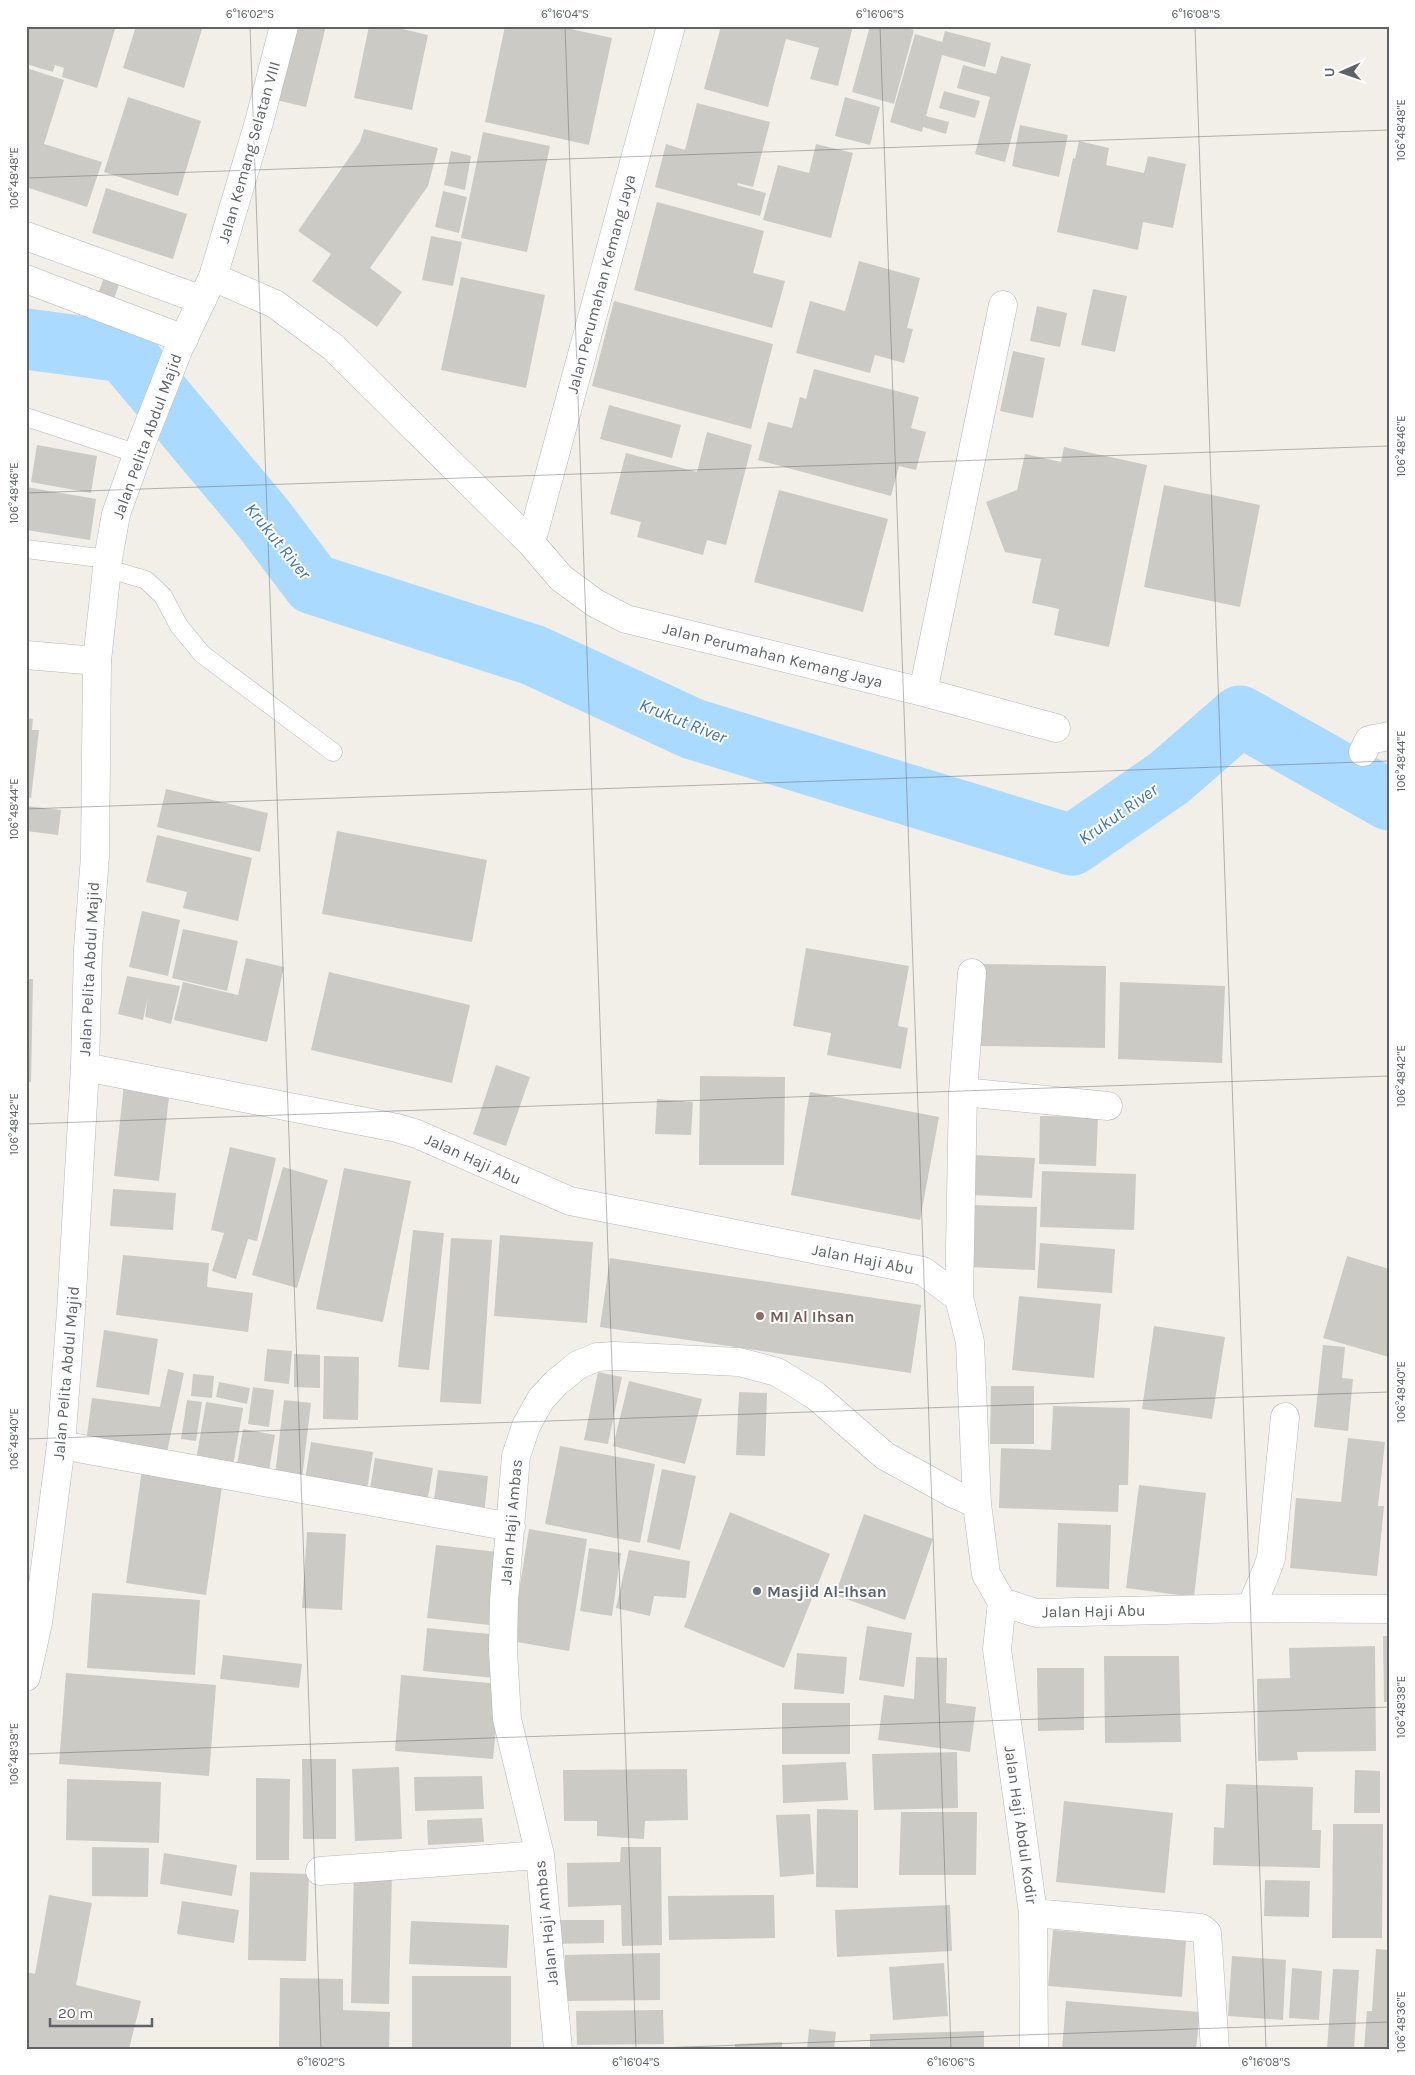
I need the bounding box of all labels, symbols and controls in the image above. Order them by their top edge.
text: 6°16'02"S [226,7,274,21]
text: 6°16'04"S [541,7,589,21]
text: 6°16'06"S [856,7,904,21]
text: 6°16'08"S [1172,7,1220,21]
north arrow [1318,48,1368,98]
street label: Jalan Kemang Selatan VIII [214,59,284,245]
text: U [1321,67,1338,78]
text: 106°48'48"E [1394,99,1408,161]
text: 106°48'48"E [7,147,21,209]
street label: Jalan Perumahan Kemang Jaya [563,172,639,396]
street label: Jalan Pelita Abdul Majid [108,351,186,521]
text: 106°48'46"E [1394,415,1408,477]
text: 106°48'46"E [7,462,21,524]
water label: Krukut River [240,498,316,584]
street label: Jalan Perumahan Kemang Jaya [661,618,885,692]
water label: Krukut River [636,694,731,749]
text: 106°48'44"E [1394,730,1408,792]
text: 106°48'44"E [7,778,21,840]
water label: Krukut River [1074,778,1163,849]
street label: Jalan Pelita Abdul Majid [75,881,103,1057]
text: 106°48'42"E [1394,1045,1408,1107]
text: 106°48'42"E [7,1093,21,1155]
street label: Jalan Haji Abu [422,1129,524,1189]
street label: Jalan Haji Abu [810,1240,916,1278]
street label: Jalan Pelita Abdul Majid [49,1285,83,1461]
place label: MI Al Ihsan [770,1307,854,1326]
marker: MI Al Ihsan [754,1310,766,1322]
text: 106°48'40"E [1394,1361,1408,1423]
text: 106°48'40"E [7,1408,21,1470]
street label: Jalan Haji Ambas [496,1458,526,1586]
place label: Masjid Al-Ihsan [767,1582,887,1601]
marker: Masjid Al-Ihsan [751,1585,763,1597]
street label: Jalan Haji Abu [1042,1601,1146,1621]
text: 106°48'38"E [1394,1676,1408,1738]
text: 106°48'38"E [7,1723,21,1785]
street label: Jalan Haji Abdul Kodir [1000,1745,1042,1906]
street label: Jalan Haji Ambas [530,1859,562,1987]
text: 106°48'36"E [1394,1991,1408,2053]
scale bar [50,1995,152,2027]
text: 20 m [58,2004,93,2022]
text: 6°16'02"S [297,2055,345,2069]
text: 6°16'04"S [612,2055,660,2069]
text: 6°16'06"S [927,2055,975,2069]
text: 6°16'08"S [1242,2055,1290,2069]

